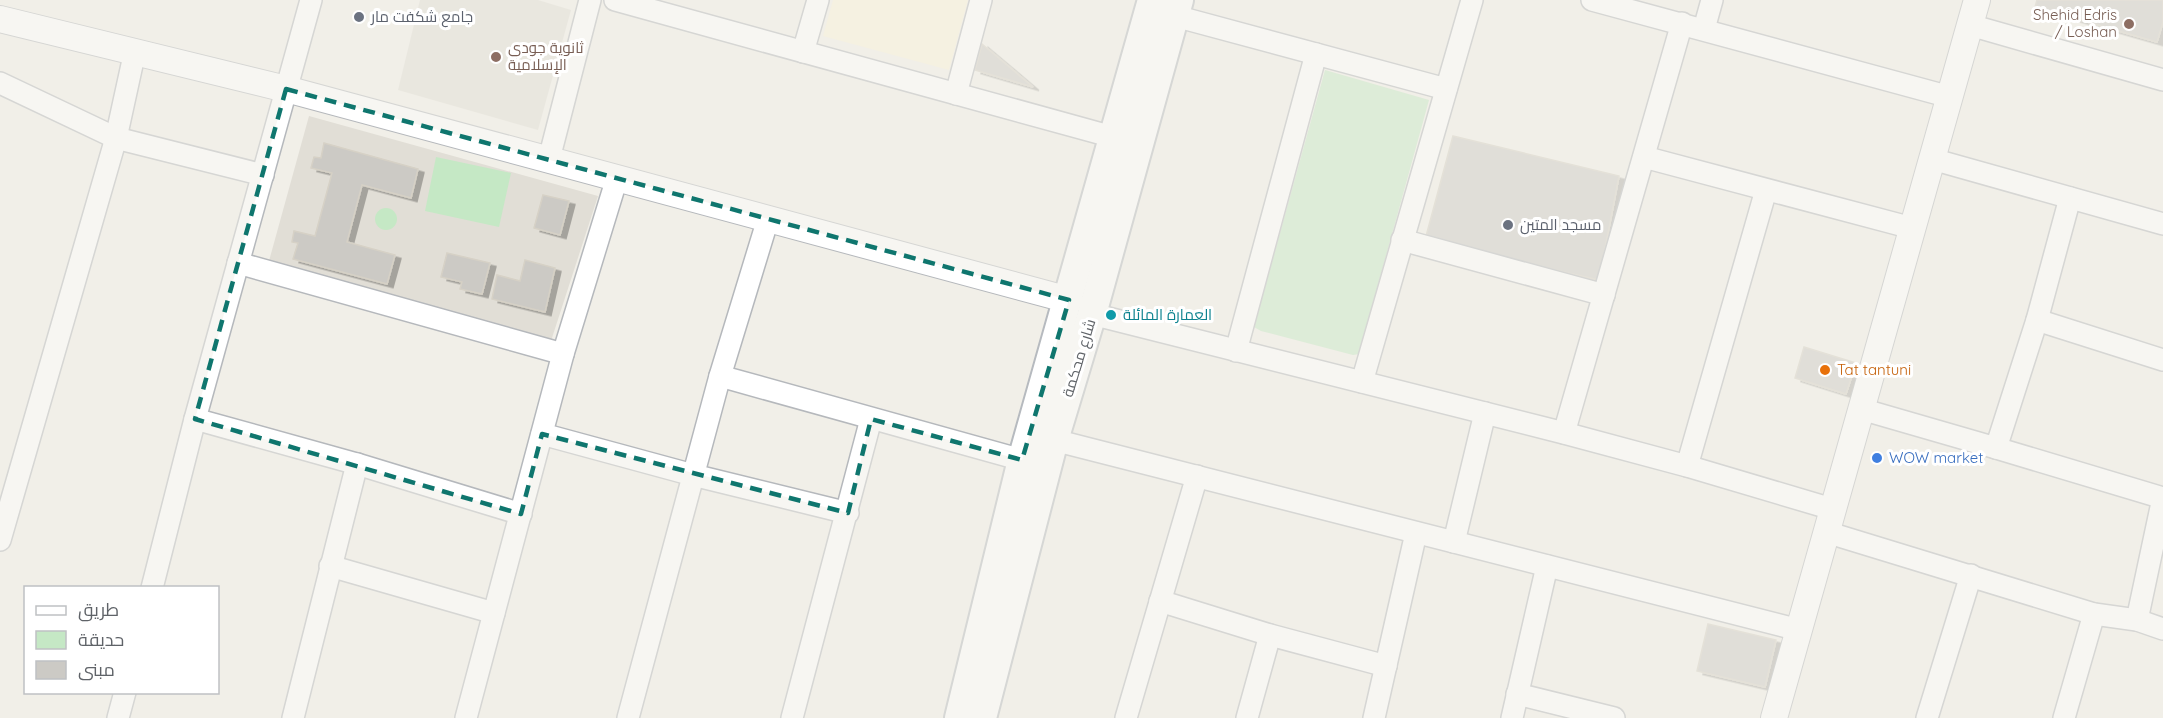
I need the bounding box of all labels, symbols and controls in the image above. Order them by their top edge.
place label: Shehid Edris / Loshan [2033,5,2117,41]
place label: جامع شكفت مار [370,7,473,28]
marker: جامع شكفت مار [352,10,366,24]
marker: Shehid Edris / Loshan [2122,17,2136,31]
place label: ثانوية جودي الإسلامية [508,38,584,74]
marker: ثانوية جودي الإسلامية [489,50,503,64]
place label: مسجد المتين [1520,215,1601,235]
marker: مسجد المتين [1501,218,1515,232]
place label: العمارة المائلة [1123,305,1212,324]
marker: العمارة المائلة [1104,308,1118,322]
street label: شارع محكمة [1058,317,1101,400]
place label: Tat tantuni [1837,360,1911,379]
marker: Tat tantuni [1818,363,1832,377]
place label: WOW market [1889,448,1983,467]
marker: WOW market [1870,451,1884,465]
legend [24,586,219,694]
text: طريق [78,598,119,622]
text: حديقة [78,628,124,651]
text: مبنى [78,658,115,681]

